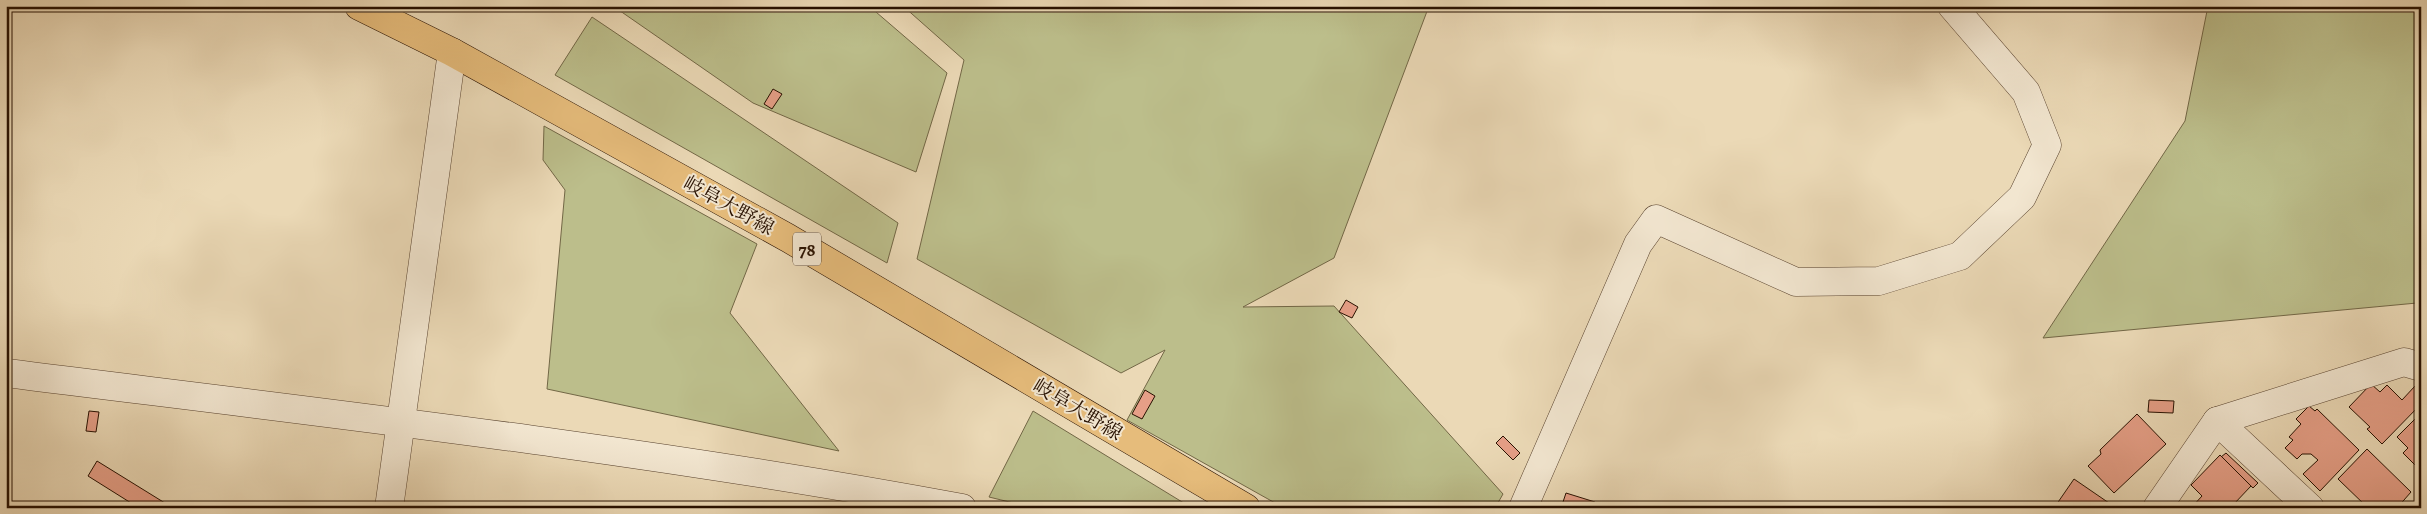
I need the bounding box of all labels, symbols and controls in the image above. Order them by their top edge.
street label: 岐阜大野線 [678,169,779,241]
road number: 78 [793,232,821,266]
street label: 岐阜大野線 [1028,372,1128,447]

